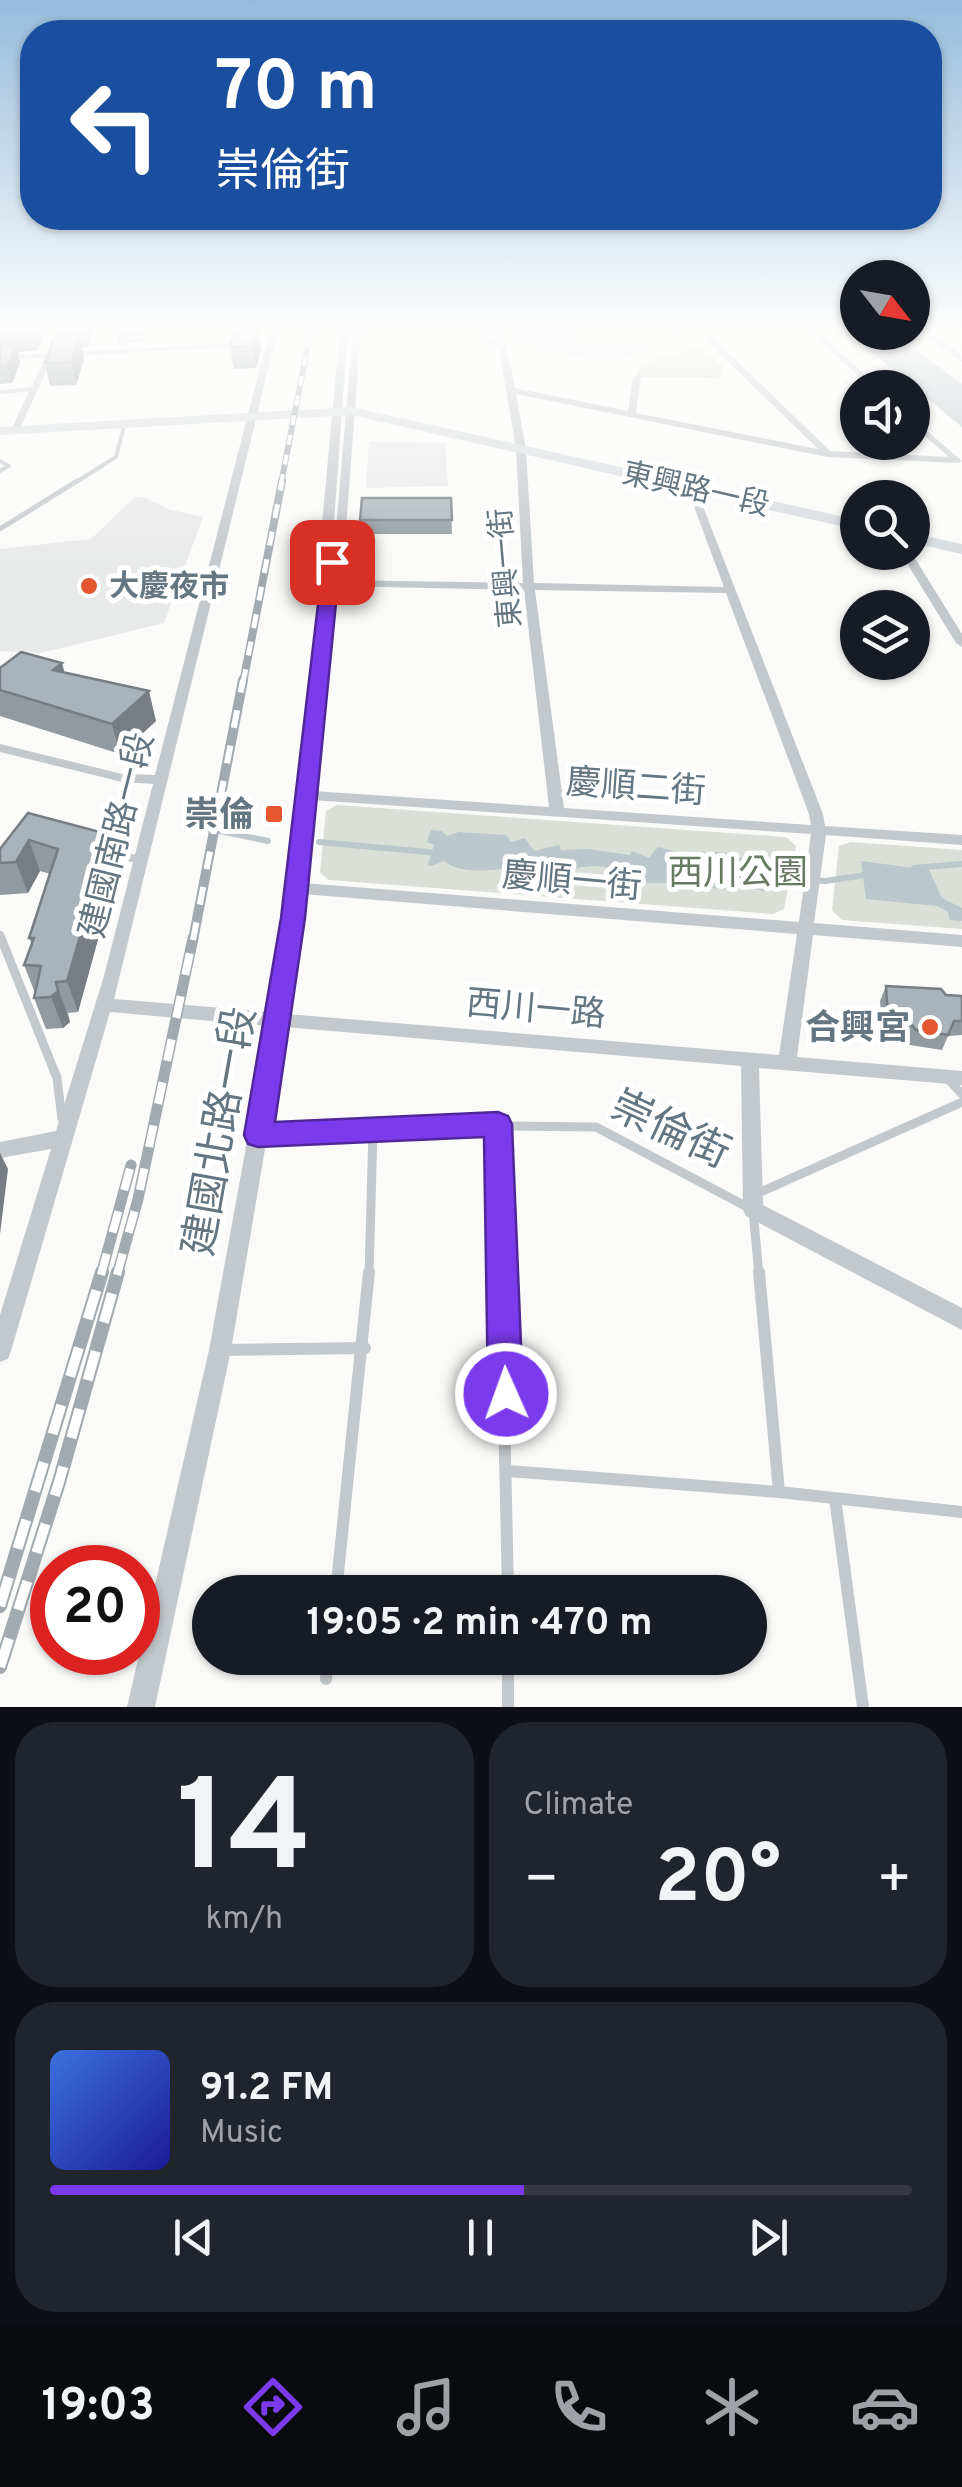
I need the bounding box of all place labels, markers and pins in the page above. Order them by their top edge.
pin [290,520,375,605]
place label: 大慶夜市 [109,570,229,607]
marker: 大慶夜市 [78,575,100,597]
place label: 崇倫 [184,795,254,839]
marker: 崇倫 [263,803,285,825]
place label: 合興宮 [805,1008,910,1052]
marker: 合興宮 [919,1016,941,1038]

